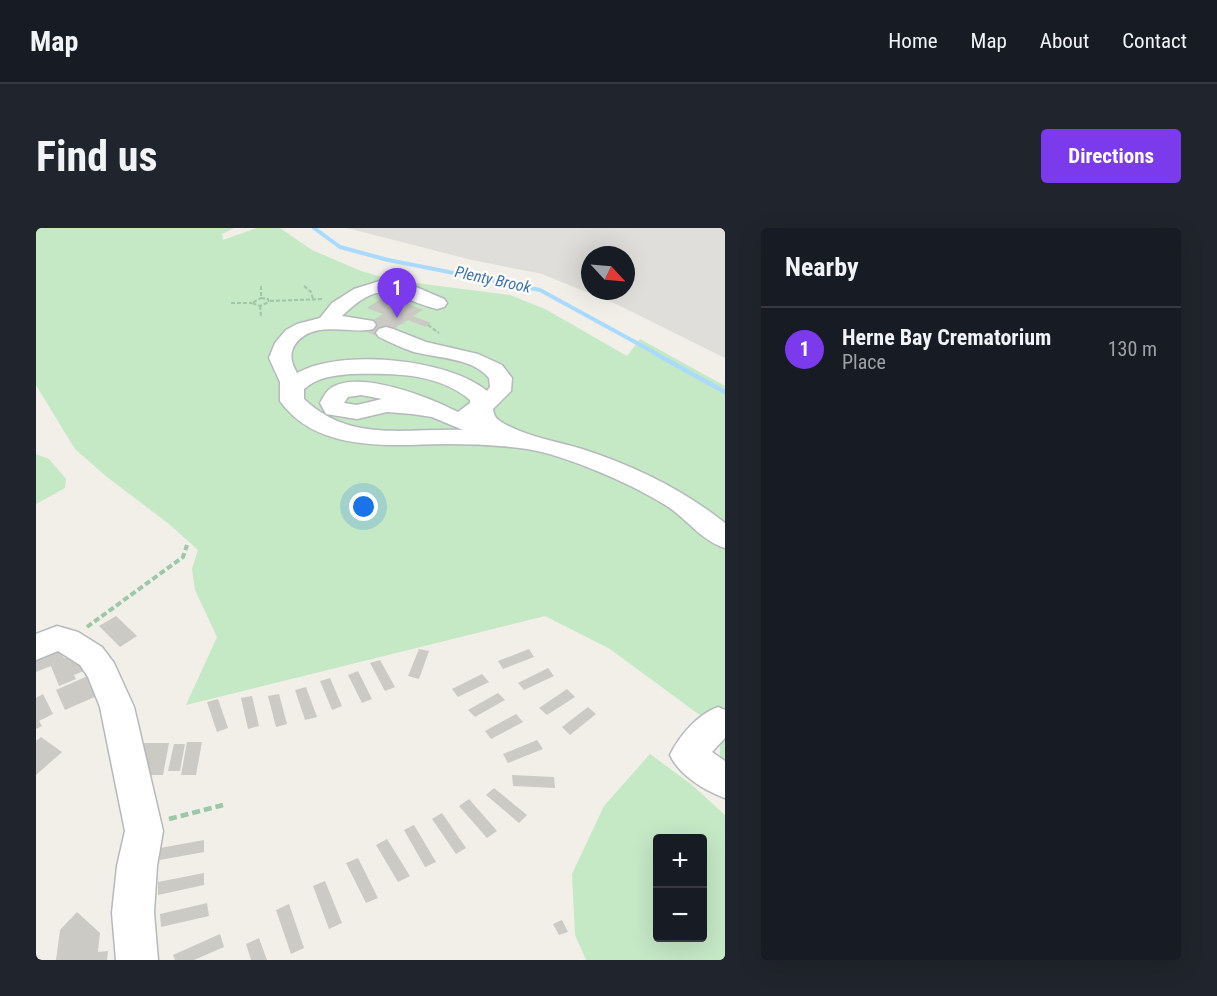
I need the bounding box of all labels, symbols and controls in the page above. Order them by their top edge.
text: Map [30,25,78,58]
text: Home [888,29,938,53]
text: Map [971,29,1007,53]
text: About [1040,29,1089,53]
text: Contact [1122,29,1187,53]
button: Directions [1041,129,1181,183]
text: Find us [36,132,157,181]
north arrow [581,246,635,300]
text: Nearby [785,252,859,282]
water label: Plenty Brook [453,262,534,297]
pin: 1 [378,268,416,318]
text: Herne Bay Crematorium [842,325,1051,350]
text: 1 [799,337,810,361]
text: 130 m [1108,337,1157,361]
text: Place [842,350,886,374]
your location [349,492,378,521]
map controls [653,834,707,942]
button: + [653,834,707,888]
button: − [653,888,707,942]

